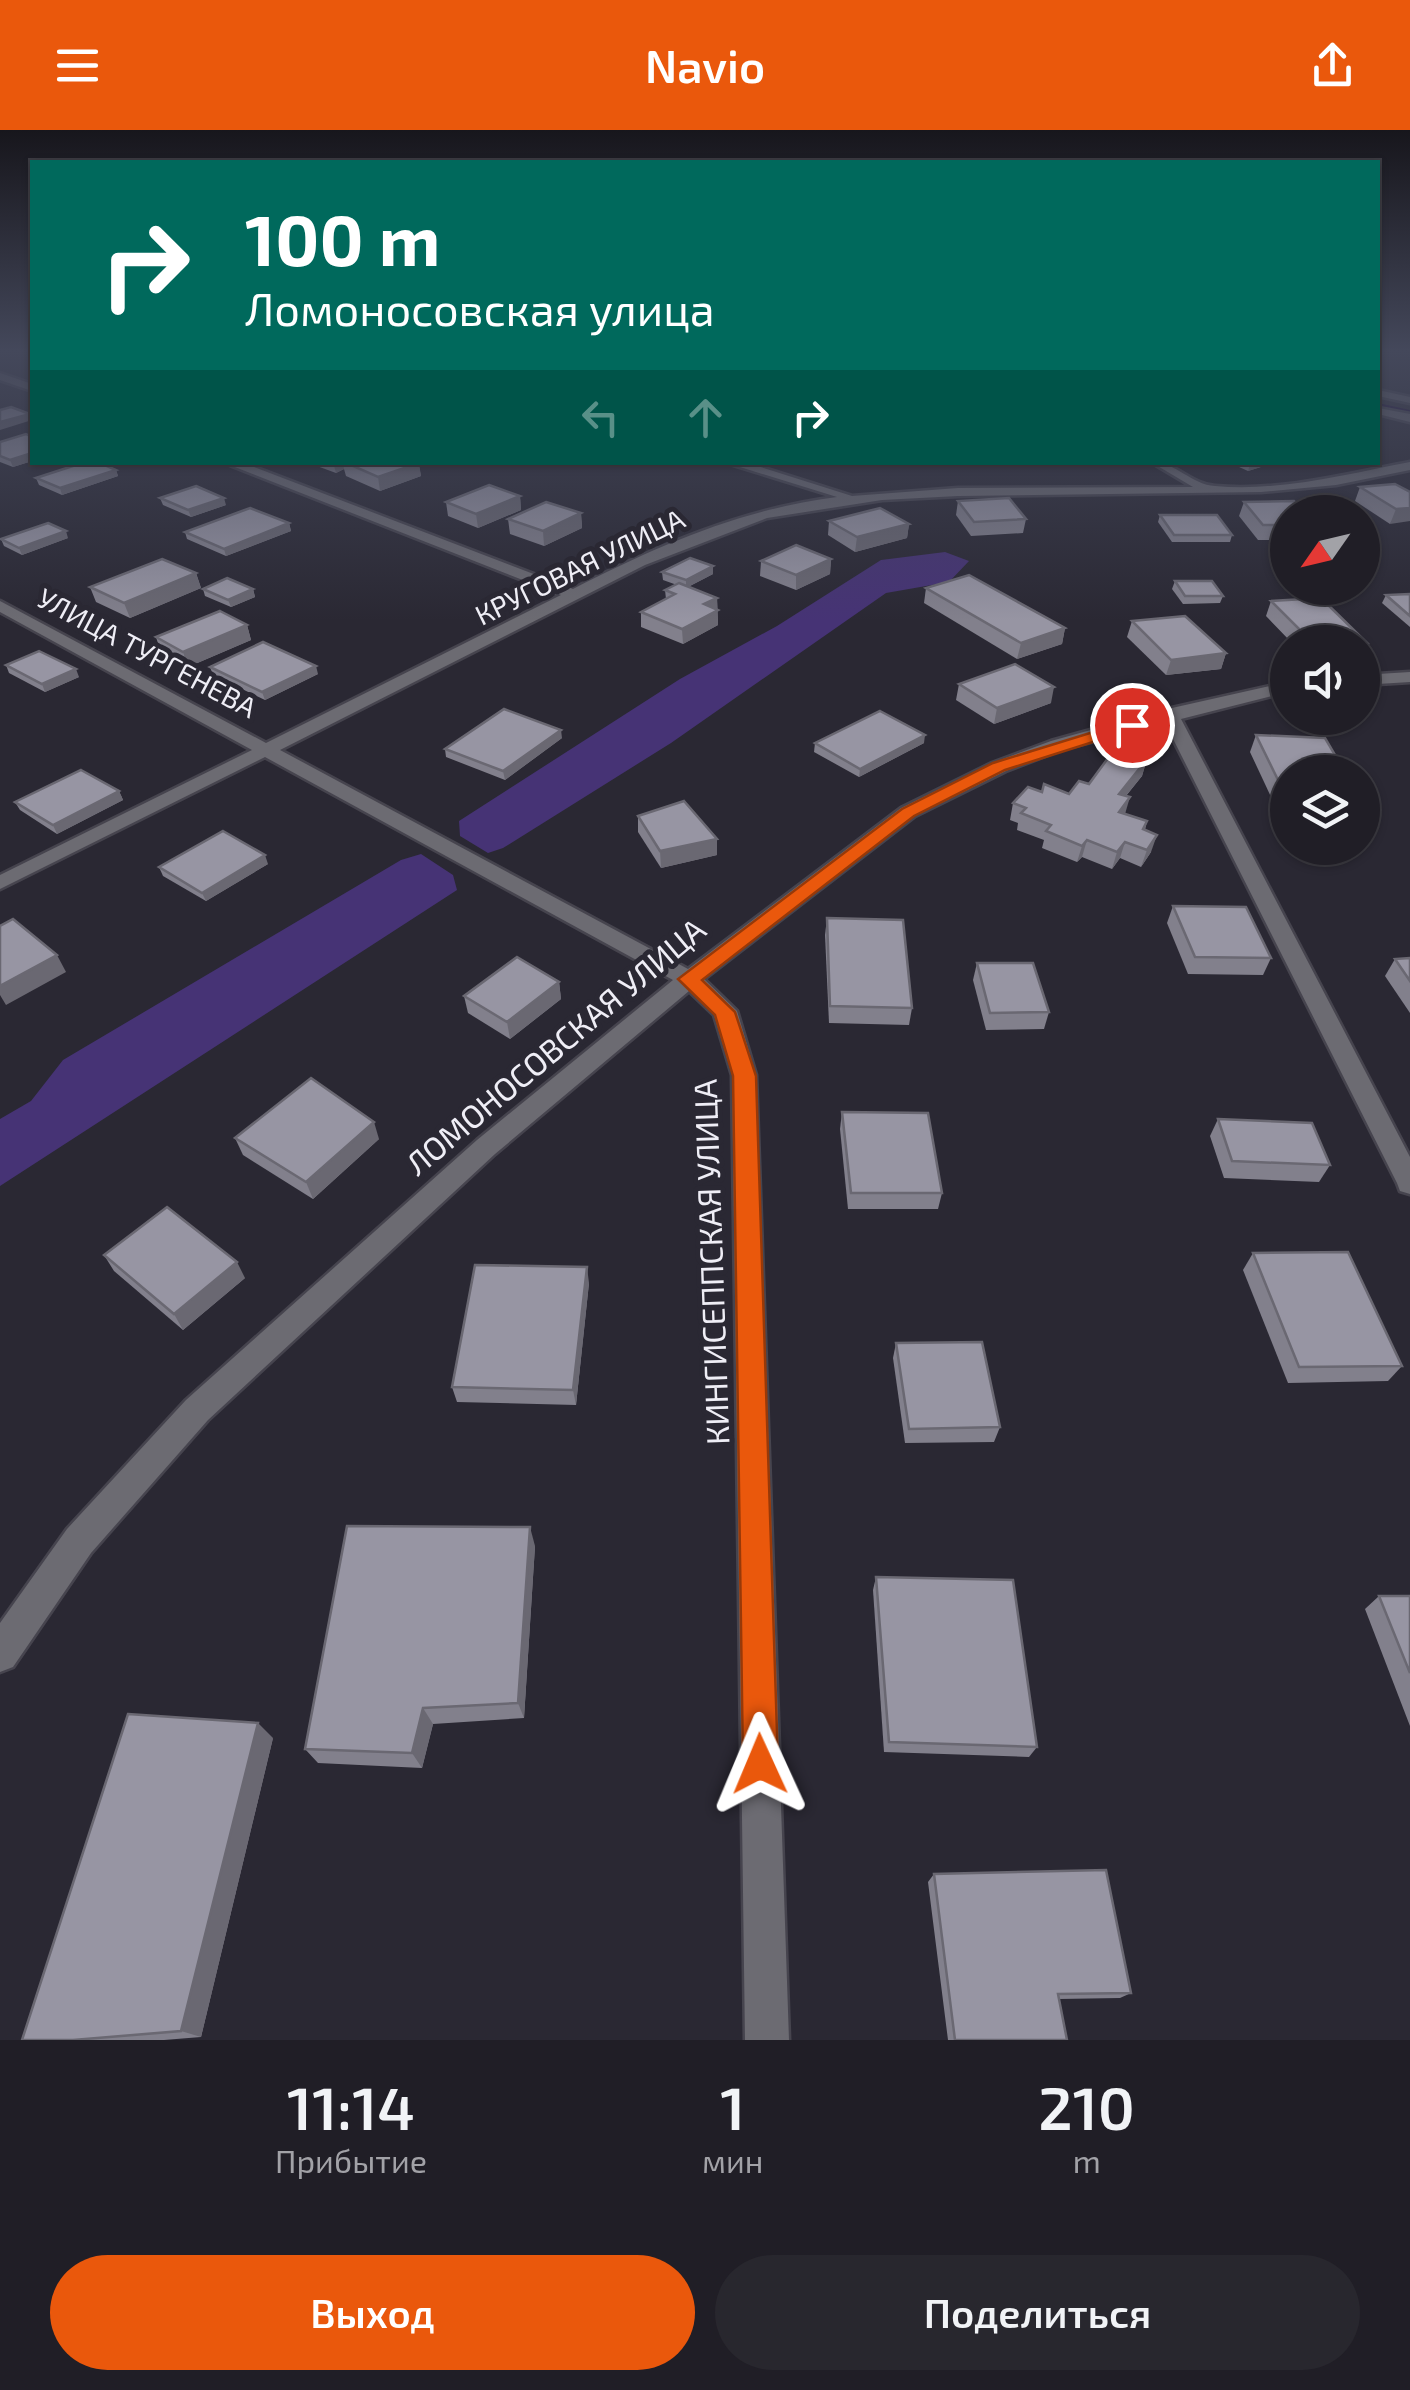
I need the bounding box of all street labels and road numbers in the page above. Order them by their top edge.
street label: КРУГОВАЯ УЛИЦА [469,500,690,632]
street label: УЛИЦА ТУРГЕНЕВА [32,580,263,724]
street label: ЛОМОНОСОВСКАЯ УЛИЦА [397,909,712,1182]
street label: КИНГИСЕППСКАЯ УЛИЦА [685,1078,735,1446]

